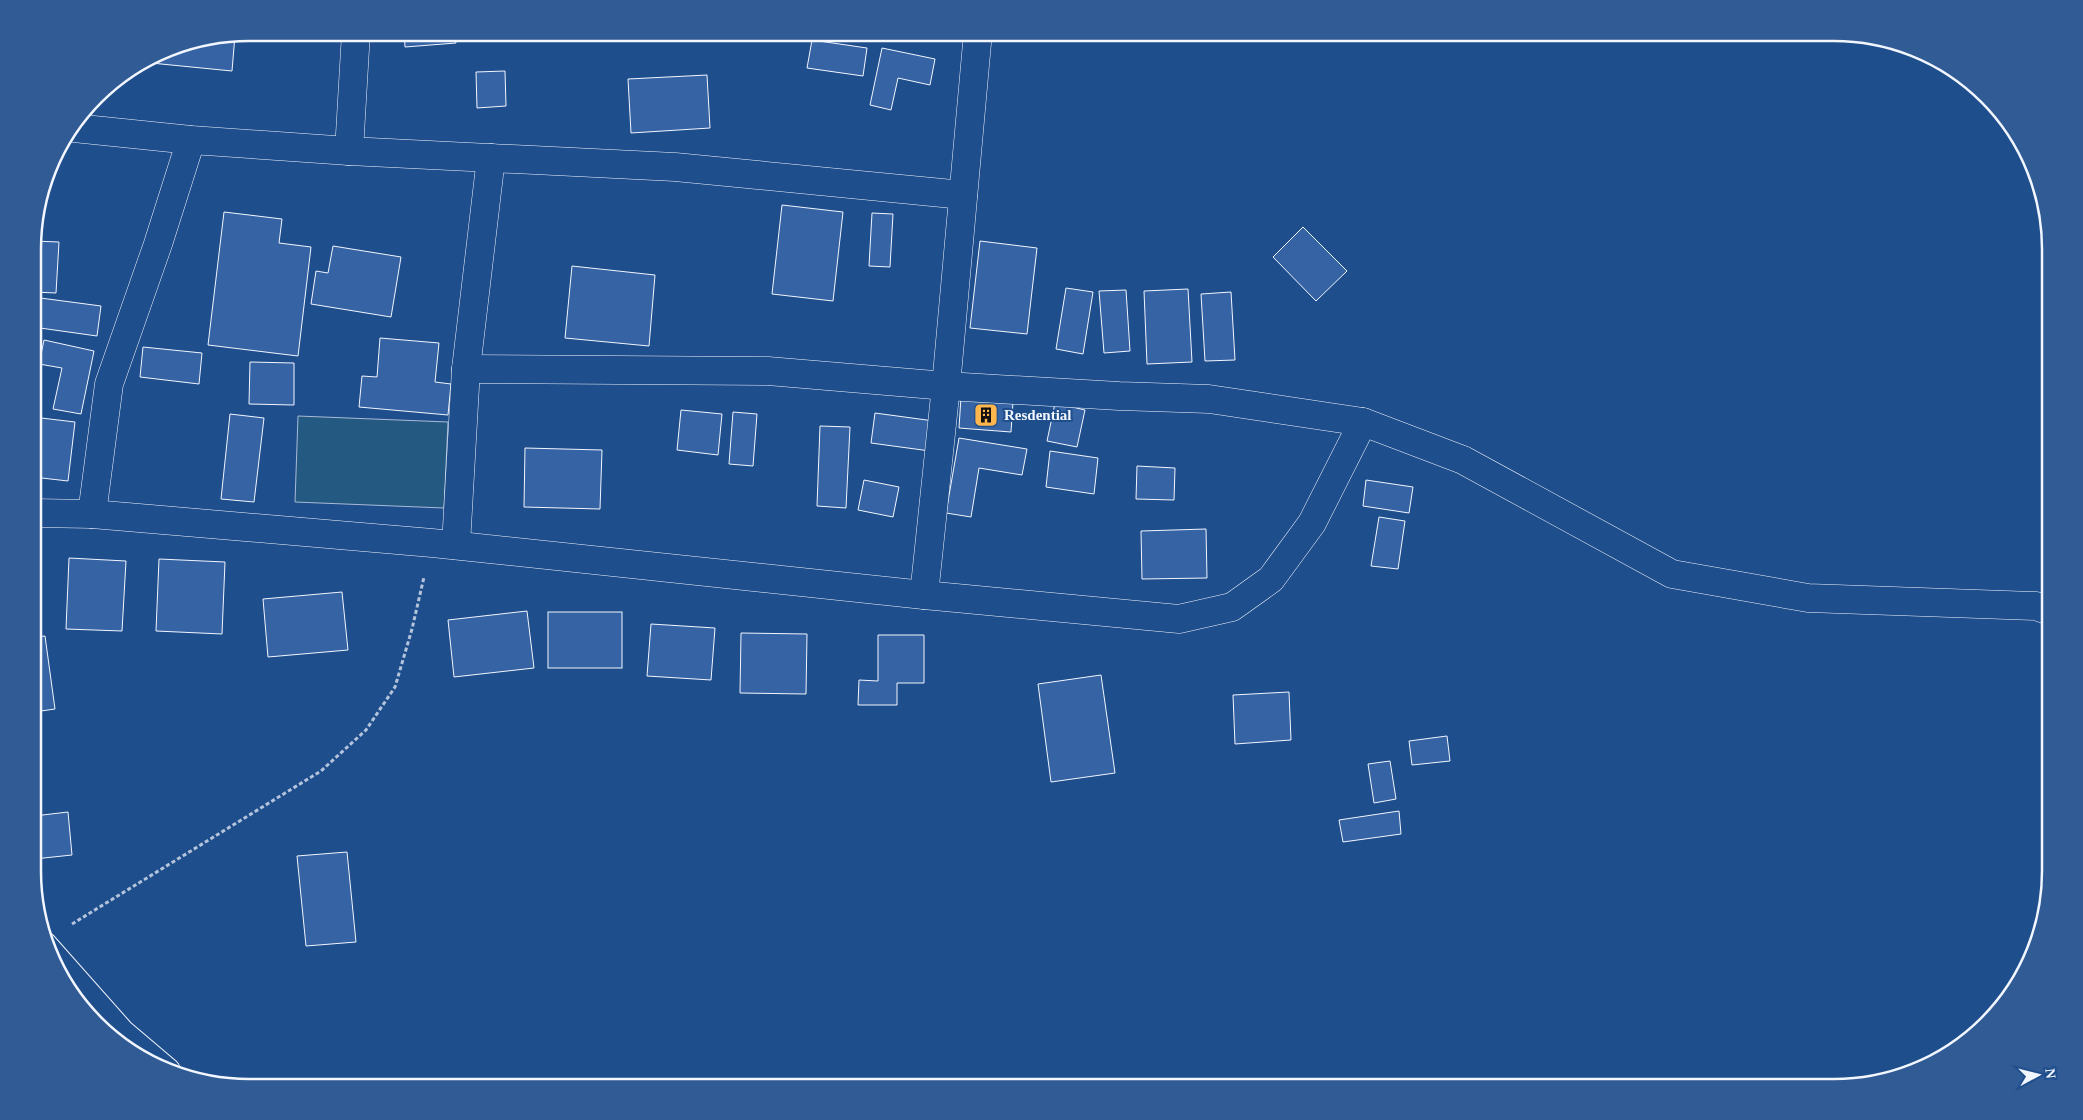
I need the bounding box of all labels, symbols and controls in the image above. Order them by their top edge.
building icon: Resdential [973,402,999,428]
place label: Resdential [1004,407,1072,423]
north arrow [2013,1050,2063,1100]
text: N [2042,1068,2058,1079]

